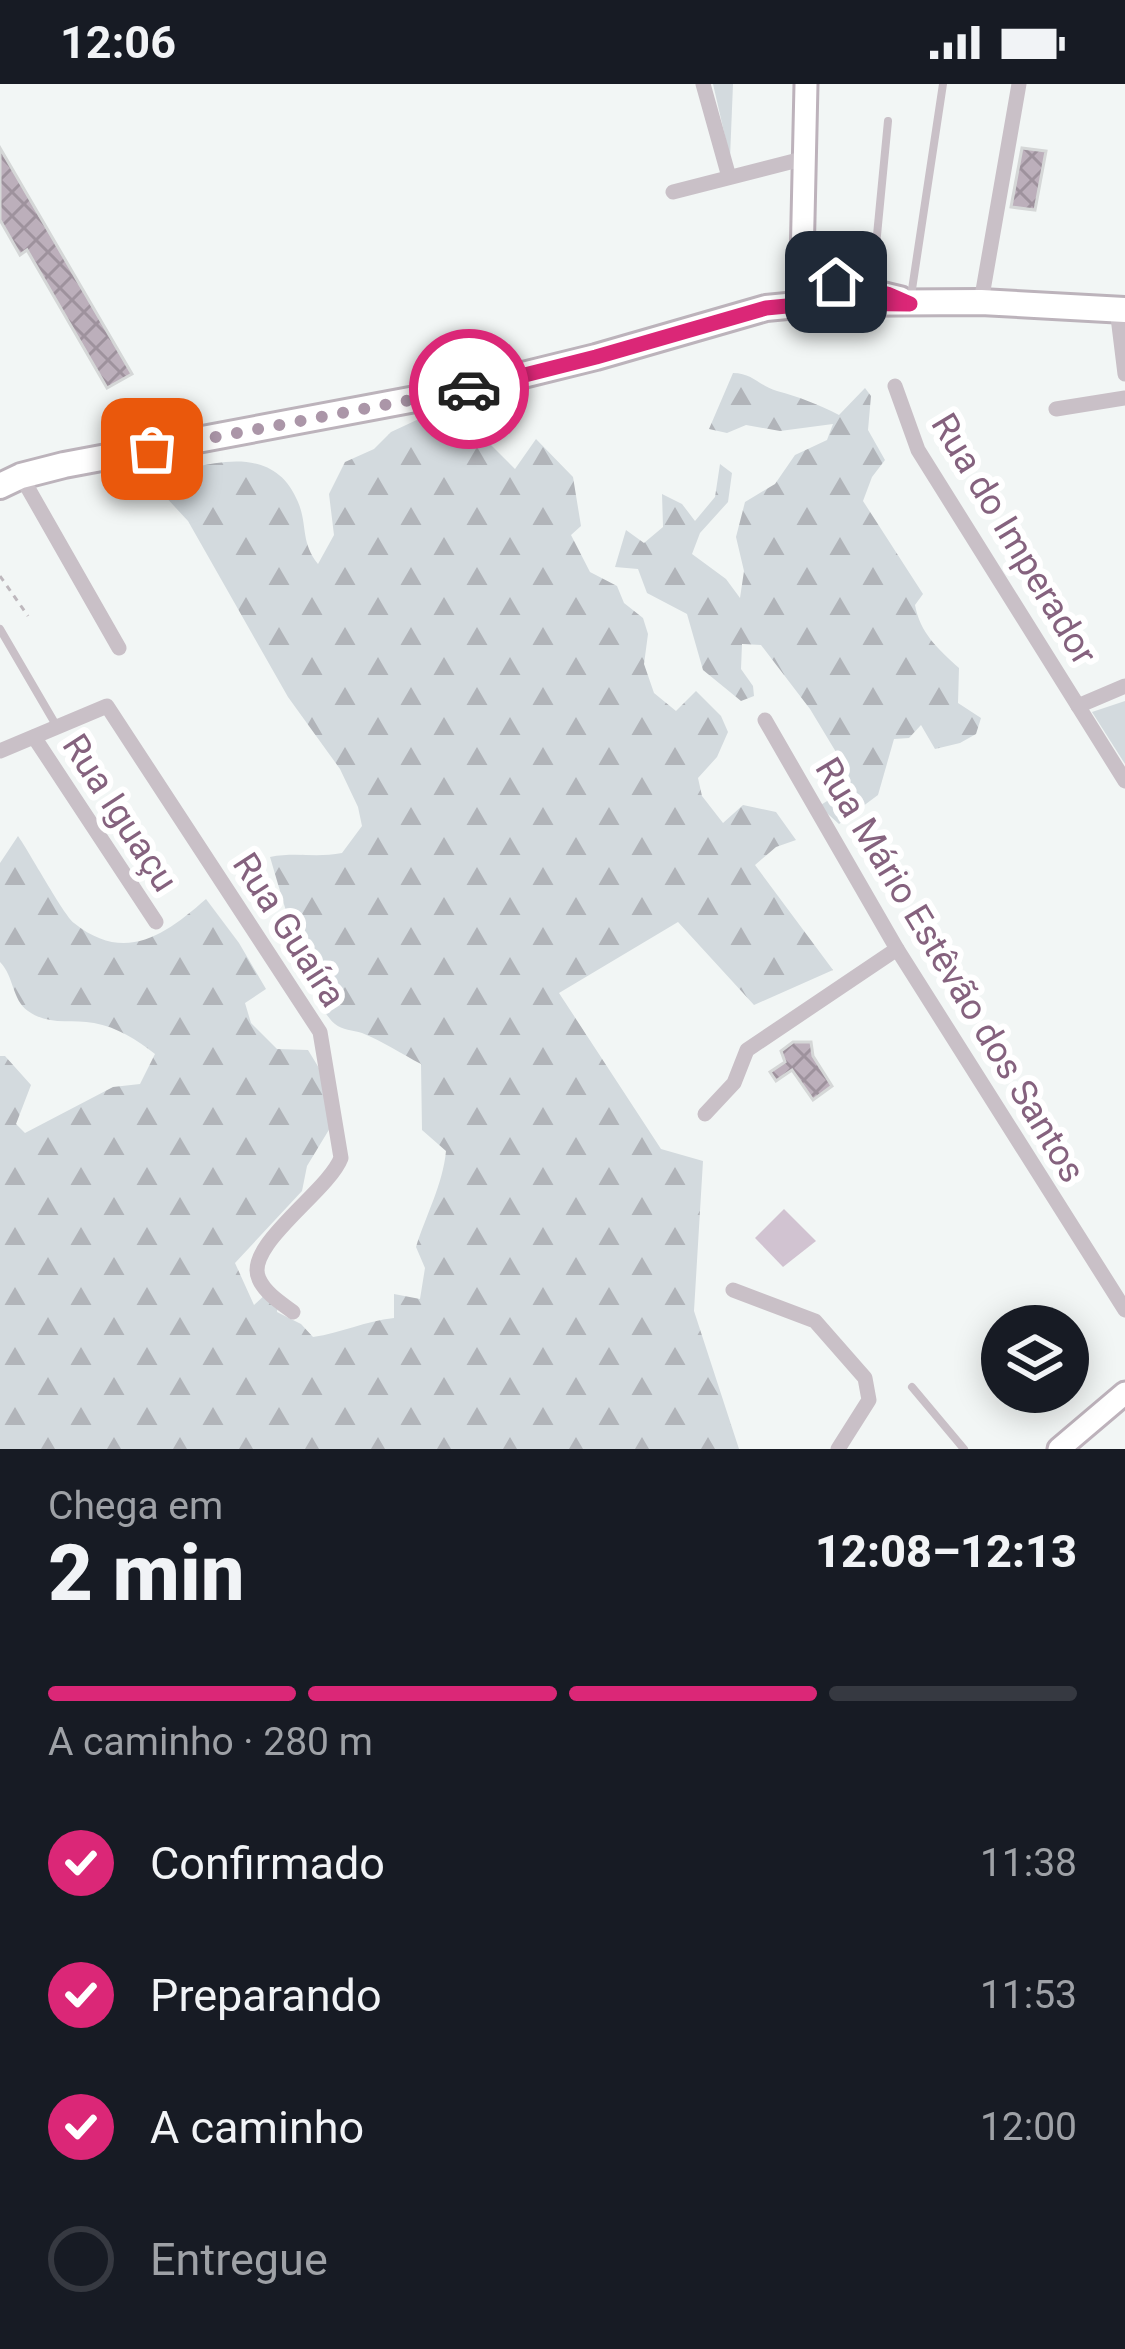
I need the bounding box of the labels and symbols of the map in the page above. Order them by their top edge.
pin [785,231,887,333]
courier [409,329,529,449]
pin [101,398,203,500]
street label: Rua do Imperador [923,406,1105,672]
street label: Rua Iguaçu [54,727,186,899]
street label: Rua Mário Estêvão dos Santos [806,750,1094,1190]
street label: Rua Guaíra [224,845,354,1015]

